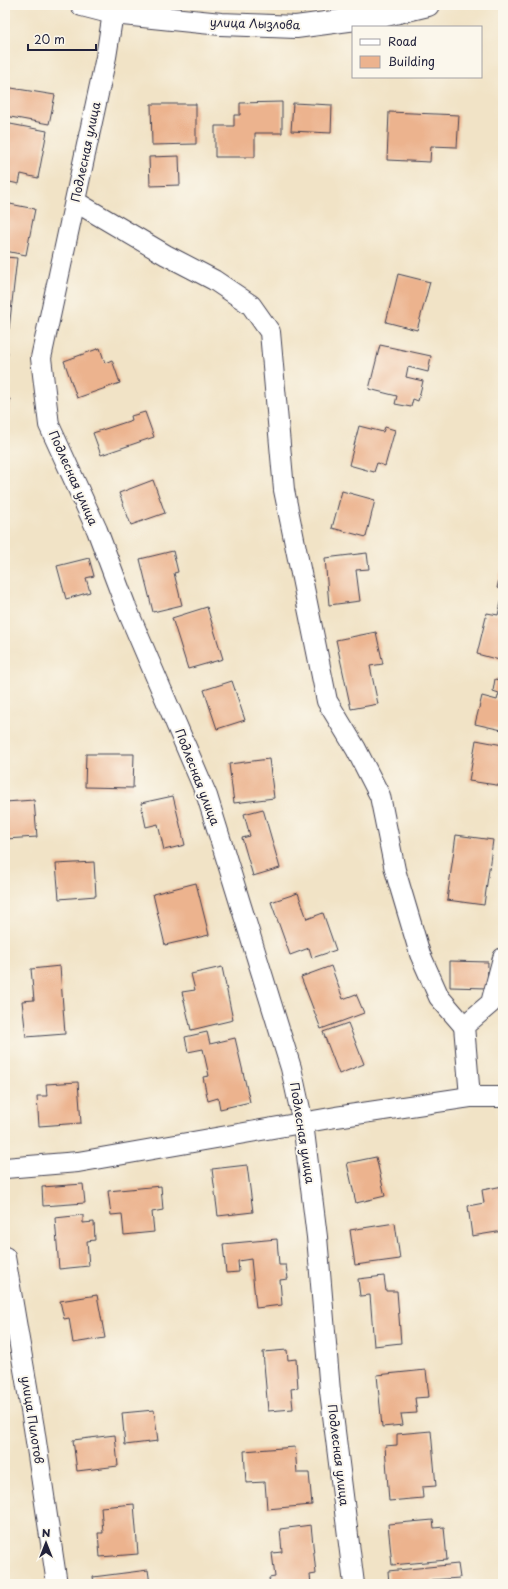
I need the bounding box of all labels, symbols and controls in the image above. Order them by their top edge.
street label: улица Лызлова [210,12,301,34]
scale bar [28,26,96,52]
legend [352,26,482,78]
text: 20 m [34,30,65,48]
text: Road [388,32,417,50]
text: Building [388,52,435,70]
street label: Подлесная улица [66,99,105,204]
street label: Подлесная улица [45,427,103,528]
street label: Подлесная улица [171,726,225,828]
street label: Подлесная улица [286,1081,320,1185]
street label: улица Пилотов [17,1375,49,1465]
street label: Подлесная улица [324,1403,354,1507]
north arrow [26,1523,66,1563]
text: N [42,1524,51,1541]

